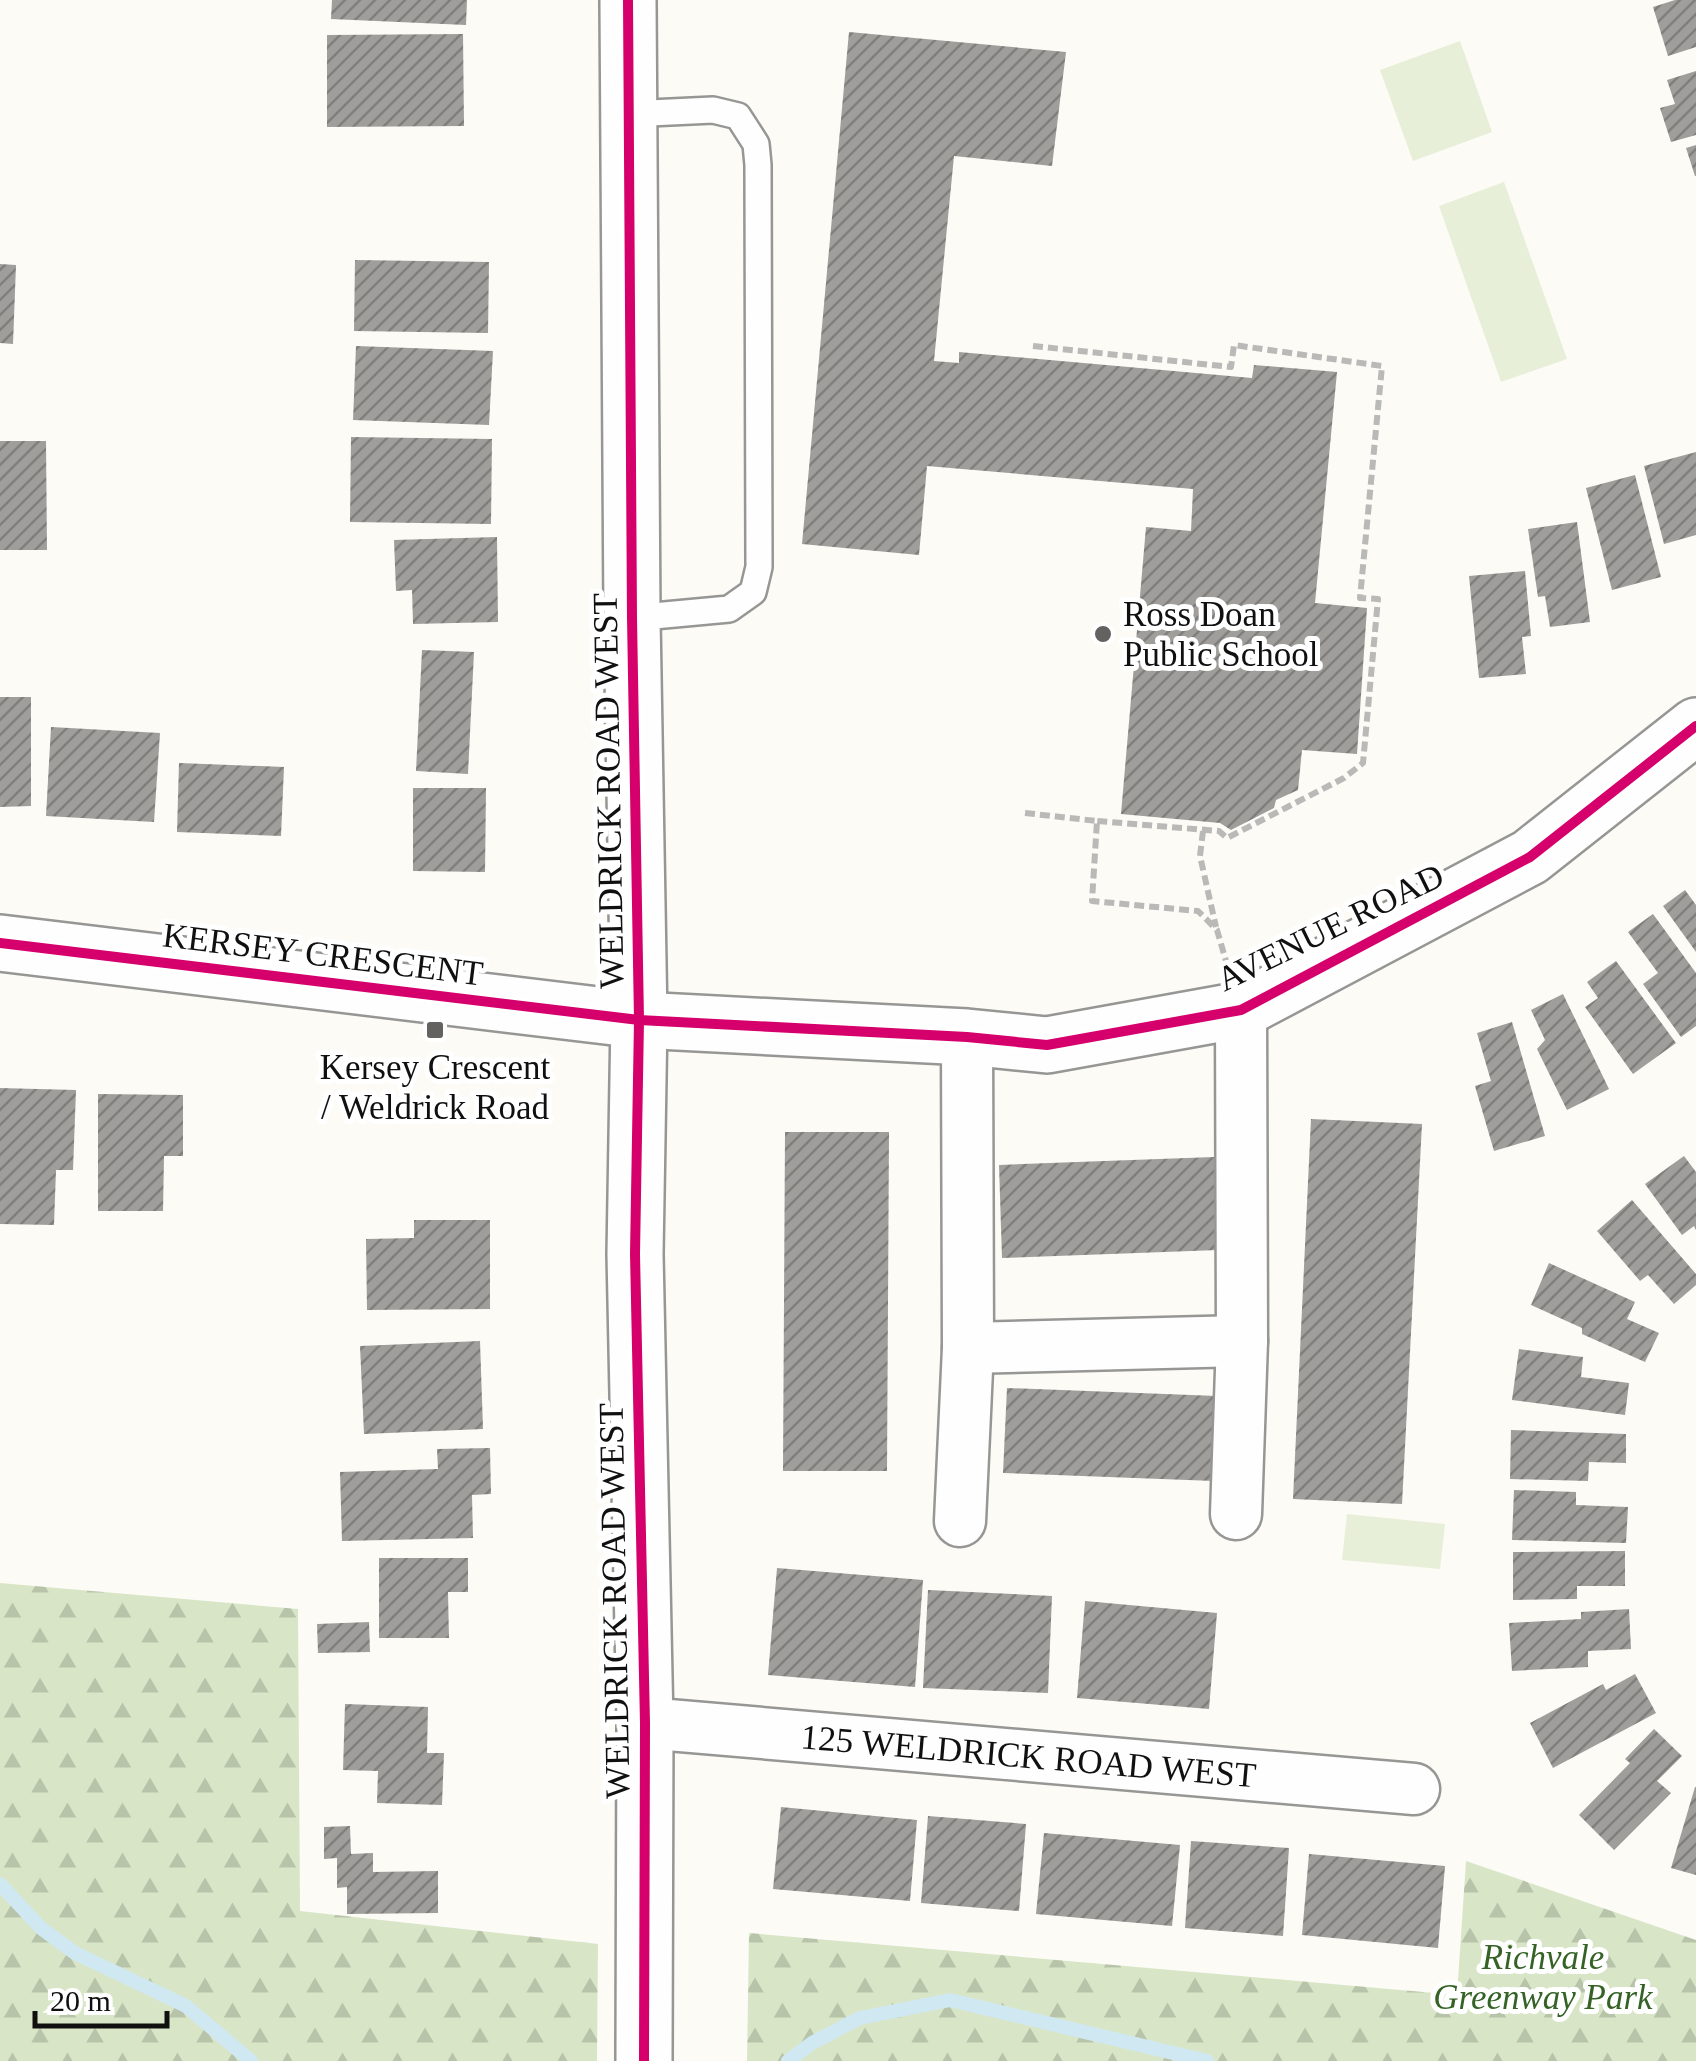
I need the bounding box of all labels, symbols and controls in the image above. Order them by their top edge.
street label: WELDRICK ROAD WEST [586,593,631,989]
place label: Ross Doan Public School [1123,595,1319,674]
marker: Ross Doan Public School [1092,623,1114,645]
street label: AVENUE ROAD [1211,856,1450,999]
street label: KERSEY CRESCENT [161,915,485,994]
marker: Kersey Crescent / Weldrick Road [424,1019,446,1041]
place label: Kersey Crescent / Weldrick Road [320,1048,550,1127]
street label: WELDRICK ROAD WEST [592,1403,637,1799]
street label: 125 WELDRICK ROAD WEST [799,1717,1258,1795]
park label: Richvale Greenway Park [1433,1938,1654,2017]
scale bar [35,1966,168,2028]
text: 20 m [50,1984,111,2017]

